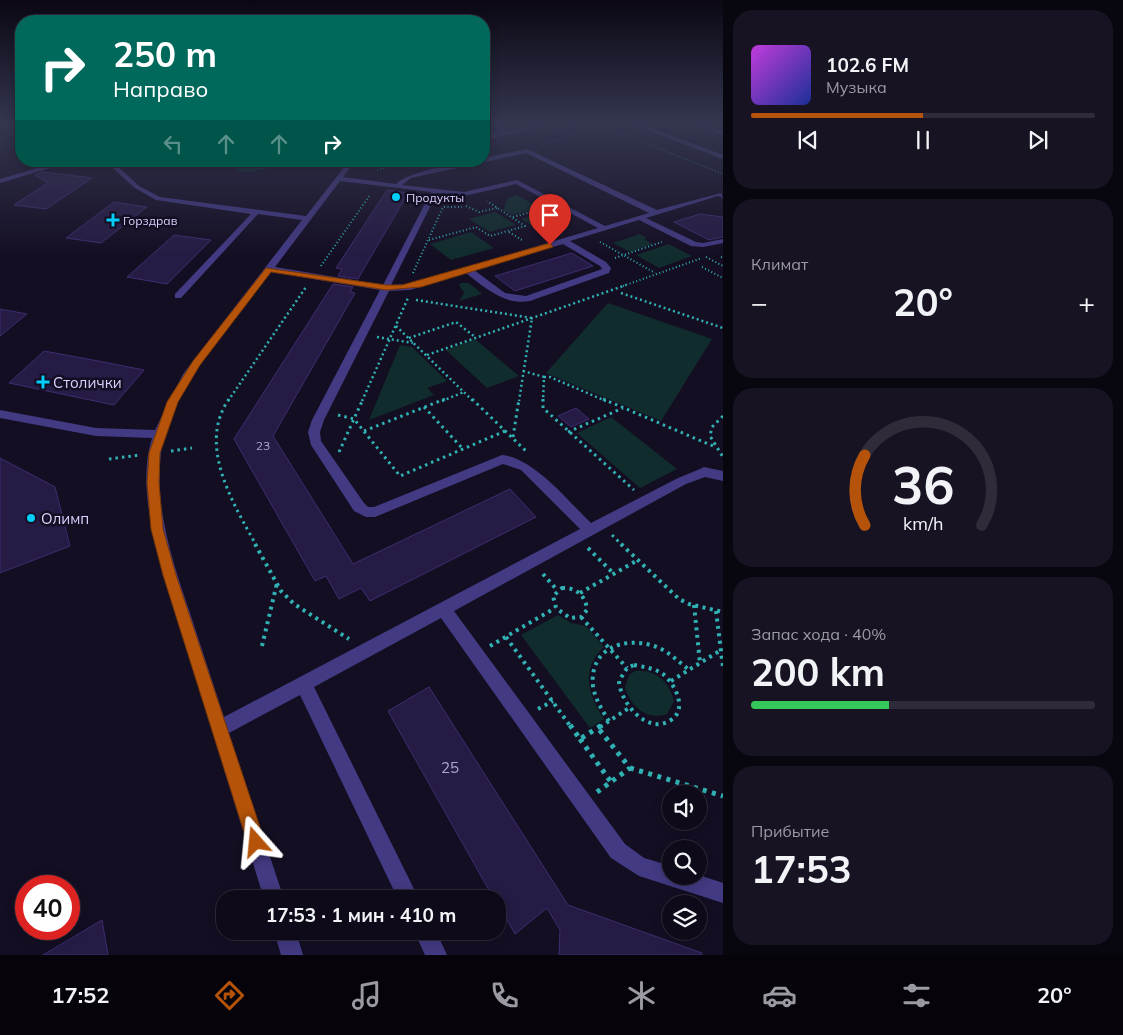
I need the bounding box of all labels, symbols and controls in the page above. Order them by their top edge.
text: 250 m [113,32,217,76]
icon: right [30,35,95,100]
text: 102.6 FM [826,53,909,77]
text: Направо [113,75,208,103]
text: Музыка [826,77,887,97]
icon: previous [794,126,822,154]
icon: pause [909,126,937,154]
icon: next [1024,126,1052,154]
icon: left [159,130,187,158]
icon: ahead [212,130,240,158]
icon: ahead [265,130,293,158]
icon: right [318,130,346,158]
place label: Продукты [406,190,464,205]
marker: Продукты [390,191,402,203]
pin [529,194,571,245]
icon: arrive [536,201,564,229]
place label: Горздрав [123,213,178,228]
marker: Горздрав [107,214,119,226]
text: Климат [751,254,808,274]
text: 20° [893,278,953,326]
text: − [751,285,768,320]
text: + [1078,285,1095,320]
place label: Столички [53,373,122,392]
marker: Столички [37,376,49,388]
house number: 23 [256,438,270,453]
text: 36 [892,452,954,517]
place label: Олимп [41,509,89,528]
marker: Олимп [25,512,37,524]
text: km/h [903,512,943,534]
text: Запас хода · 40% [751,624,886,644]
text: 200 km [751,648,885,696]
house number: 25 [441,758,459,777]
map controls [662,785,707,940]
button: sound [662,785,707,830]
position arrow [229,815,281,867]
text: Прибытие [751,821,829,841]
button: search [662,840,707,885]
text: 17:53 [751,845,852,893]
speed limit sign: 40 [15,875,80,940]
button: layers [662,895,707,940]
text: 17:53 · 1 мин · 410 m [266,903,456,927]
icon: directions [212,978,247,1013]
icon: music [349,978,384,1013]
icon: phone [487,978,522,1013]
icon: climate [624,978,659,1013]
icon: car [762,978,797,1013]
icon: filters [899,978,934,1013]
text: 17:52 [51,981,110,1009]
text: 20° [1037,981,1072,1009]

